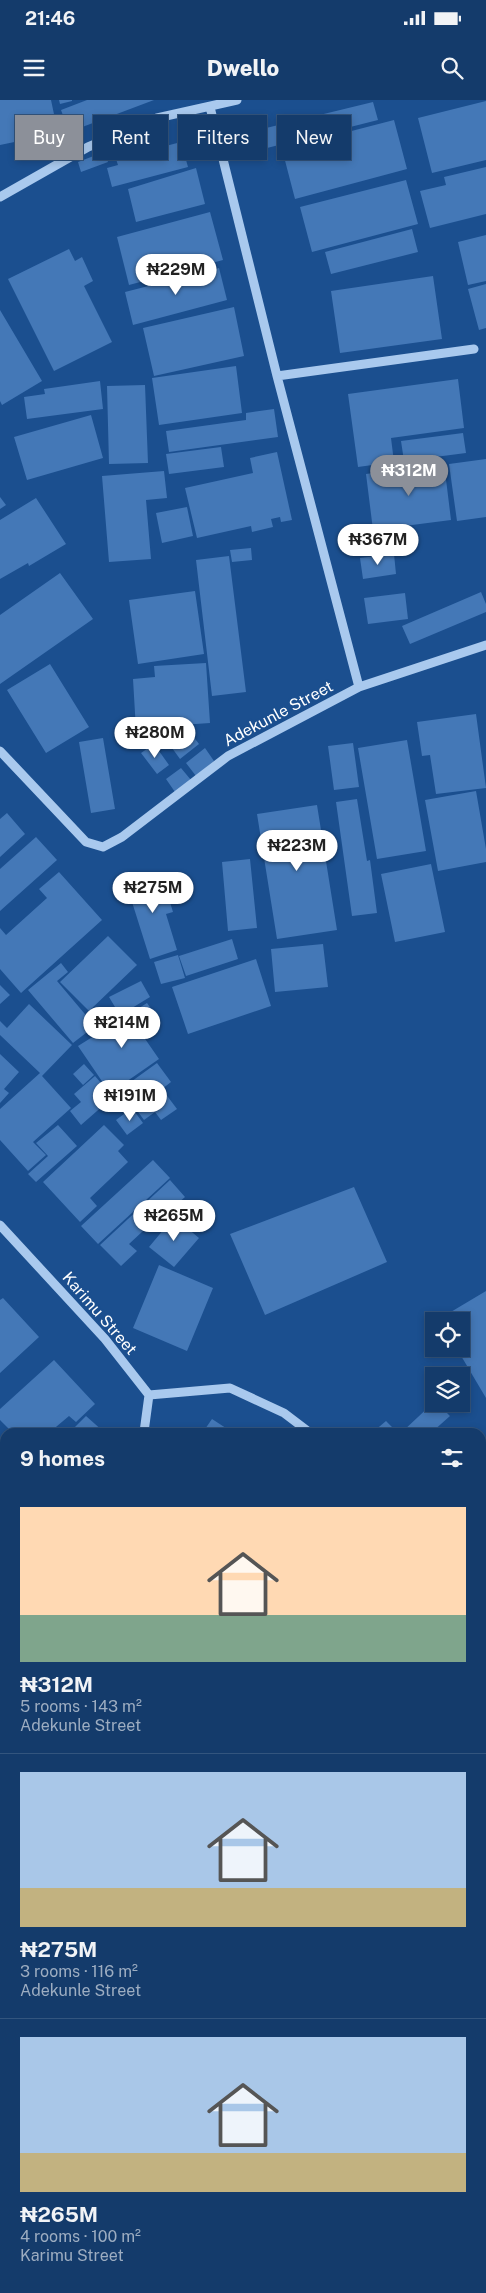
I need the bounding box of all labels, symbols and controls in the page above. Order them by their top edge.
text: 21:46 [25,7,75,29]
icon: menu [20,54,48,82]
icon: search [438,54,466,82]
text: Dwello [207,55,279,81]
chip: Buy [15,115,83,160]
chip: Rent [93,115,168,160]
chip: Filters [178,115,267,160]
chip: New [277,115,351,160]
pin: ₦229M [141,254,211,296]
text: ₦229M [147,260,205,279]
pin: ₦312M [374,454,444,497]
text: ₦312M [381,461,437,480]
pin: ₦367M [343,524,413,566]
text: ₦367M [349,530,407,549]
street label: Adekunle Street [220,677,336,750]
pin: ₦280M [120,716,190,759]
text: ₦280M [125,723,185,742]
pin: ₦223M [262,830,332,872]
text: ₦223M [268,836,326,855]
pin: ₦275M [118,872,188,914]
text: ₦275M [124,878,182,897]
pin: ₦214M [87,1006,157,1049]
text: ₦214M [94,1013,150,1032]
pin: ₦191M [95,1080,165,1122]
text: ₦191M [104,1086,156,1105]
pin: ₦265M [139,1200,209,1242]
text: ₦265M [144,1206,204,1225]
street label: Karimu Street [58,1268,141,1359]
map controls [425,1312,470,1412]
button: locate [425,1312,470,1357]
button: layers [425,1367,470,1412]
icon: filters [438,1444,466,1472]
text: 9 homes [20,1446,105,1471]
icon: home [198,1539,288,1629]
text: ₦312M [20,1672,93,1697]
text: 5 rooms · 143 m² [20,1697,142,1716]
text: Adekunle Street [20,1716,141,1735]
icon: home [198,1805,288,1895]
text: ₦275M [20,1937,97,1962]
text: 3 rooms · 116 m² [20,1962,138,1981]
text: Adekunle Street [20,1981,141,2000]
icon: home [198,2070,288,2160]
text: ₦265M [20,2202,98,2227]
text: 4 rooms · 100 m² [20,2227,141,2246]
text: Karimu Street [20,2246,124,2265]

